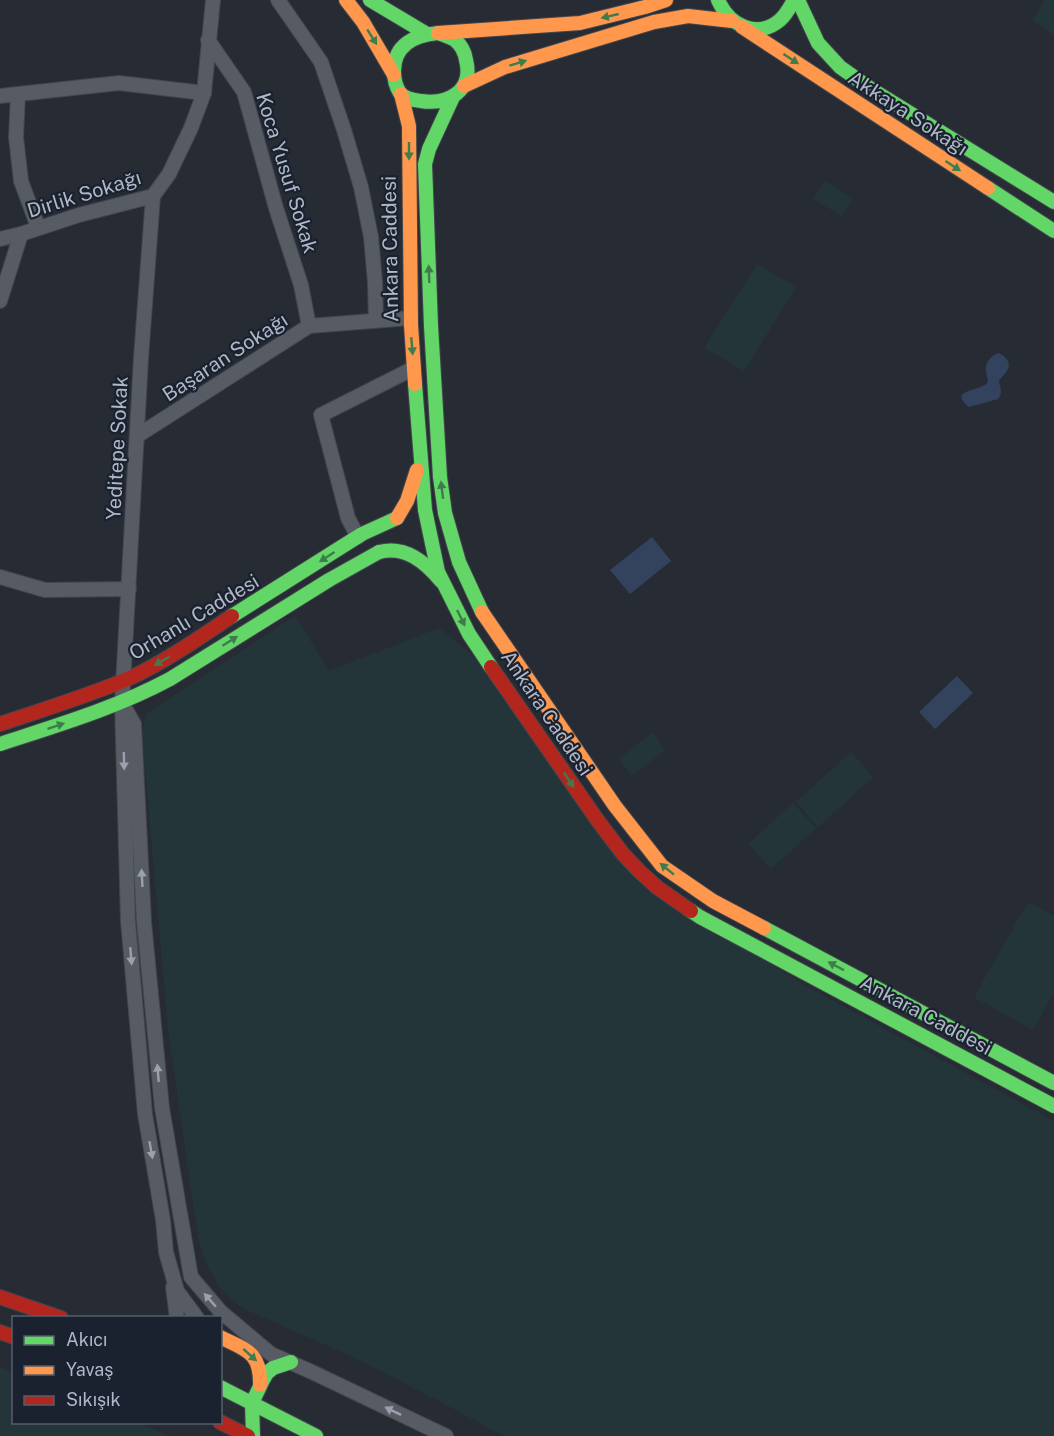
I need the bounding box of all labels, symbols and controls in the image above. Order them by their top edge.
one-way arrow [601,11,619,21]
one-way arrow [366,28,377,45]
one-way arrow [782,53,798,65]
one-way arrow [509,58,527,67]
street label: Akkaya Sokağı [844,65,972,161]
street label: Koca Yusuf Sokak [251,90,323,256]
one-way arrow [404,142,414,161]
one-way arrow [945,160,961,172]
street label: Dirlik Sokağı [24,165,144,223]
street label: Ankara Caddesi [377,176,403,322]
one-way arrow [424,265,434,284]
street label: Başaran Sokağı [158,308,292,406]
one-way arrow [407,337,417,356]
street label: Yeditepe Sokak [101,375,133,521]
one-way arrow [437,480,446,499]
one-way arrow [319,551,336,562]
street label: Orhanlı Caddesi [125,569,263,665]
one-way arrow [457,609,466,626]
one-way arrow [222,636,238,647]
street label: Ankara Caddesi [496,646,598,780]
one-way arrow [154,655,171,665]
one-way arrow [47,721,65,730]
one-way arrow [119,752,128,771]
one-way arrow [564,772,575,788]
one-way arrow [660,863,675,876]
one-way arrow [137,869,146,888]
one-way arrow [126,947,136,966]
one-way arrow [827,961,844,971]
street label: Ankara Caddesi [856,970,996,1060]
one-way arrow [153,1063,163,1082]
one-way arrow [147,1141,156,1160]
one-way arrow [204,1293,217,1308]
legend [12,1316,222,1424]
text: Akıcı [66,1329,107,1350]
one-way arrow [242,1348,257,1361]
text: Yavaş [66,1359,113,1380]
text: Sıkışık [66,1389,121,1410]
one-way arrow [384,1406,401,1415]

